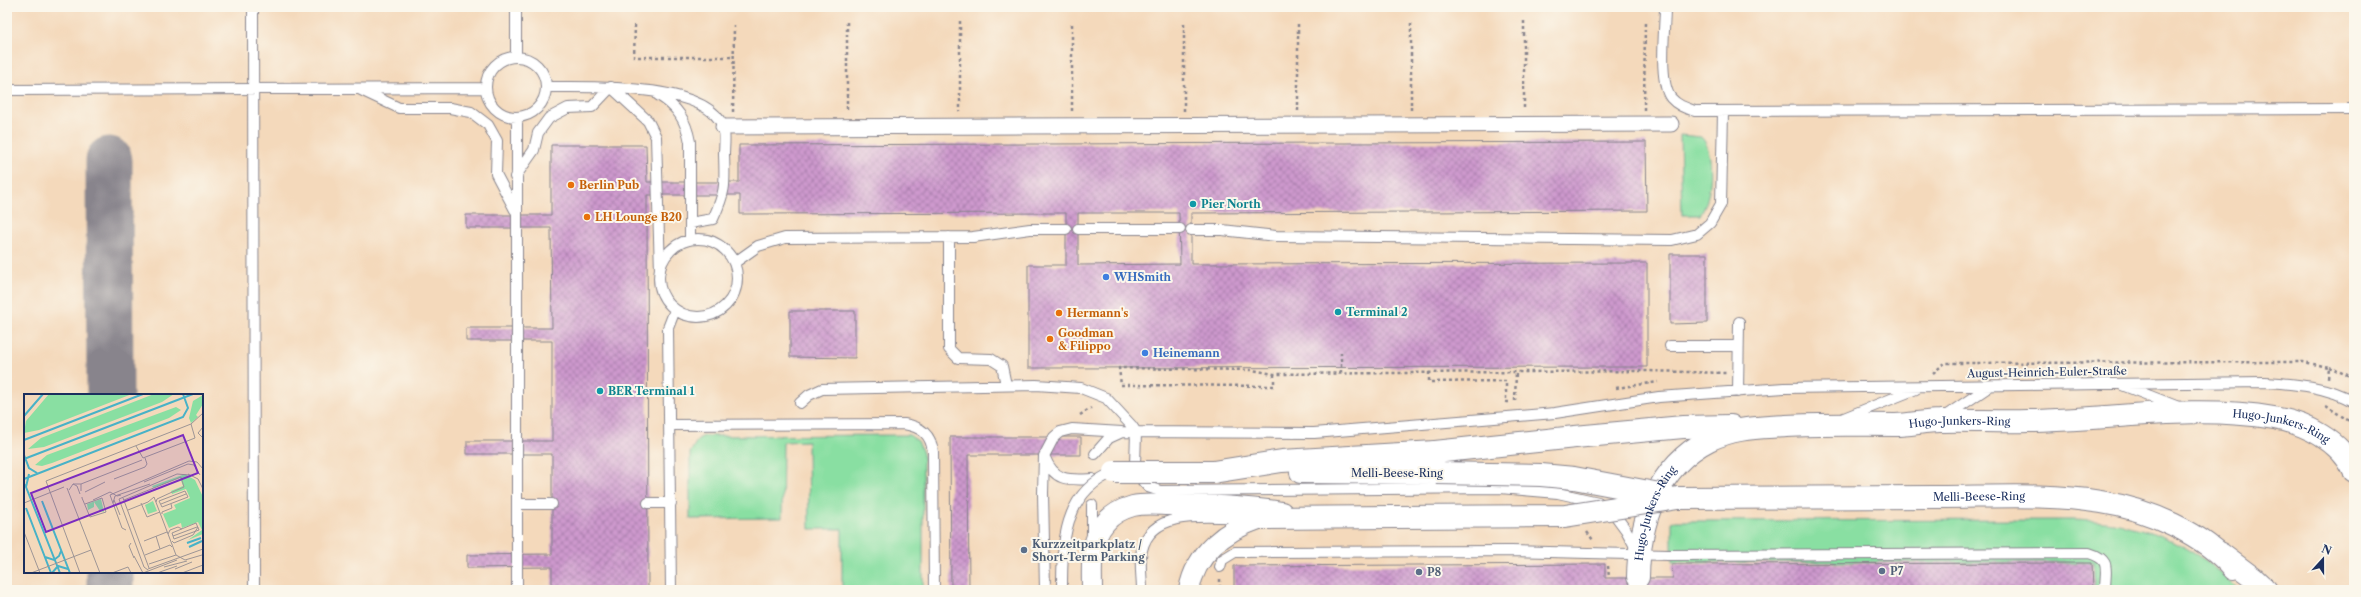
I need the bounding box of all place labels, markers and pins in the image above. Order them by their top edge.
place label: Berlin Pub [579,178,639,192]
marker: Berlin Pub [566,180,576,190]
place label: Pier North [1201,197,1261,211]
marker: Pier North [1188,199,1198,209]
place label: LH Lounge B20 [595,210,682,224]
marker: LH Lounge B20 [582,212,592,222]
place label: WHSmith [1113,270,1172,284]
marker: WHSmith [1101,272,1111,282]
place label: Terminal 2 [1346,305,1408,319]
place label: Hermann's [1067,306,1128,320]
marker: Terminal 2 [1333,307,1343,317]
marker: Hermann's [1054,308,1064,318]
place label: Goodman & Filippo [1058,326,1114,353]
marker: Goodman & Filippo [1045,334,1055,344]
place label: Heinemann [1153,346,1220,360]
marker: Heinemann [1140,348,1150,358]
place label: BER Terminal 1 [608,384,695,398]
marker: BER Terminal 1 [595,386,605,396]
place label: Kurzzeitparkplatz / Short-Term Parking [1032,537,1145,564]
marker: Kurzzeitparkplatz / Short-Term Parking [1019,545,1029,555]
place label: P7 [1890,564,1904,578]
place label: P8 [1427,565,1442,579]
marker: P7 [1877,566,1887,576]
marker: P8 [1414,567,1424,577]

